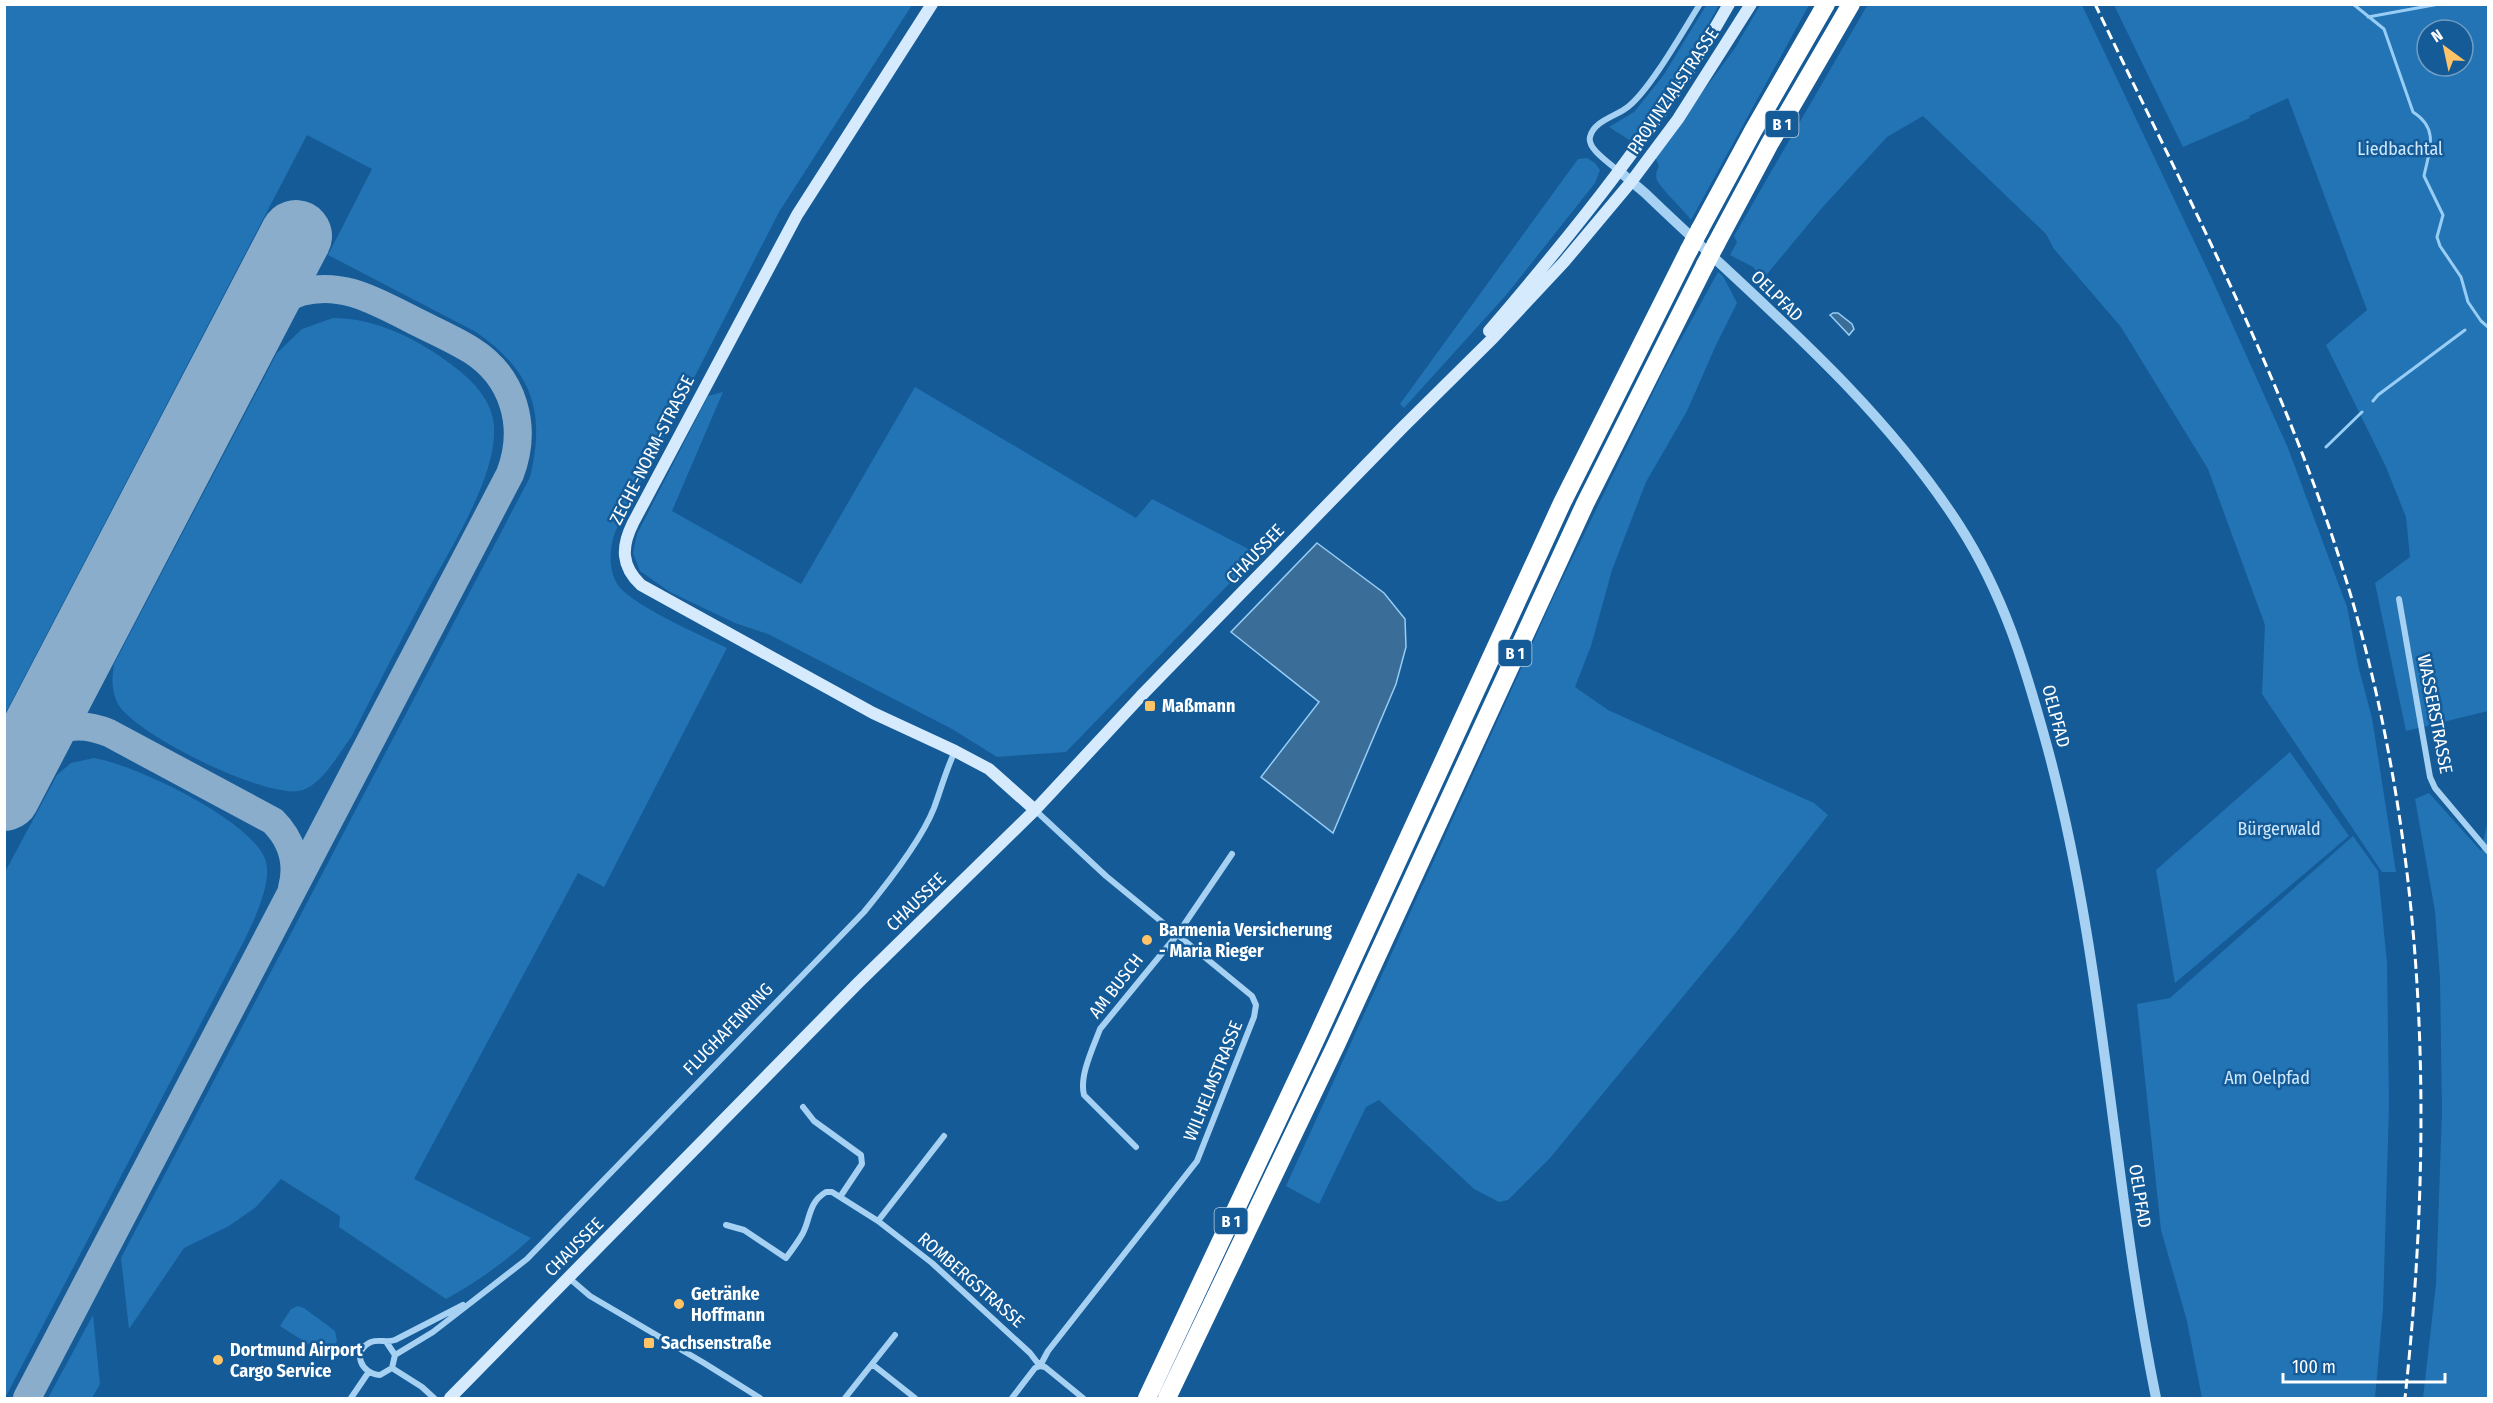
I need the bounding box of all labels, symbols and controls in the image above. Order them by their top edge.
north arrow [2415,18,2475,78]
street label: PROVINZIALSTRASSE [1623,24,1723,158]
text: N [2428,25,2446,46]
road number: B 1 [1766,111,1798,137]
park label: Liedbachtal [2357,138,2443,160]
street label: OELPFAD [1746,266,1808,326]
street label: ZECHE-NORM-STRASSE [605,372,699,528]
street label: CHAUSSEE [1221,520,1289,588]
road number: B 1 [1498,640,1532,666]
street label: WASSERSTRASSE [2413,653,2457,775]
street label: OELPFAD [2037,682,2075,750]
place label: Maßmann [1162,695,1235,717]
marker: Maßmann [1143,699,1157,713]
park label: Bürgerwald [2237,818,2321,840]
street label: CHAUSSEE [882,868,950,936]
place label: Barmenia Versicherung - Maria Rieger [1159,919,1332,962]
marker: Barmenia Versicherung - Maria Rieger [1140,933,1154,947]
street label: AM BUSCH [1084,949,1148,1023]
street label: FLUGHAFENRING [678,978,778,1080]
street label: WILHELMSTRASSE [1179,1018,1247,1144]
park label: Am Oelpfad [2224,1067,2310,1089]
street label: OELPFAD [2124,1163,2156,1229]
road number: B 1 [1214,1208,1248,1234]
street label: CHAUSSEE [540,1213,608,1281]
street label: ROMBERGSTRASSE [913,1228,1029,1332]
place label: Getränke Hoffmann [691,1283,765,1326]
marker: Getränke Hoffmann [672,1297,686,1311]
place label: Sachsenstraße [661,1332,771,1354]
marker: Sachsenstraße [642,1336,656,1350]
place label: Dortmund Airport Cargo Service [230,1339,363,1382]
scale bar [2283,1346,2445,1384]
marker: Dortmund Airport Cargo Service [211,1353,225,1367]
text: 100 m [2292,1356,2336,1378]

